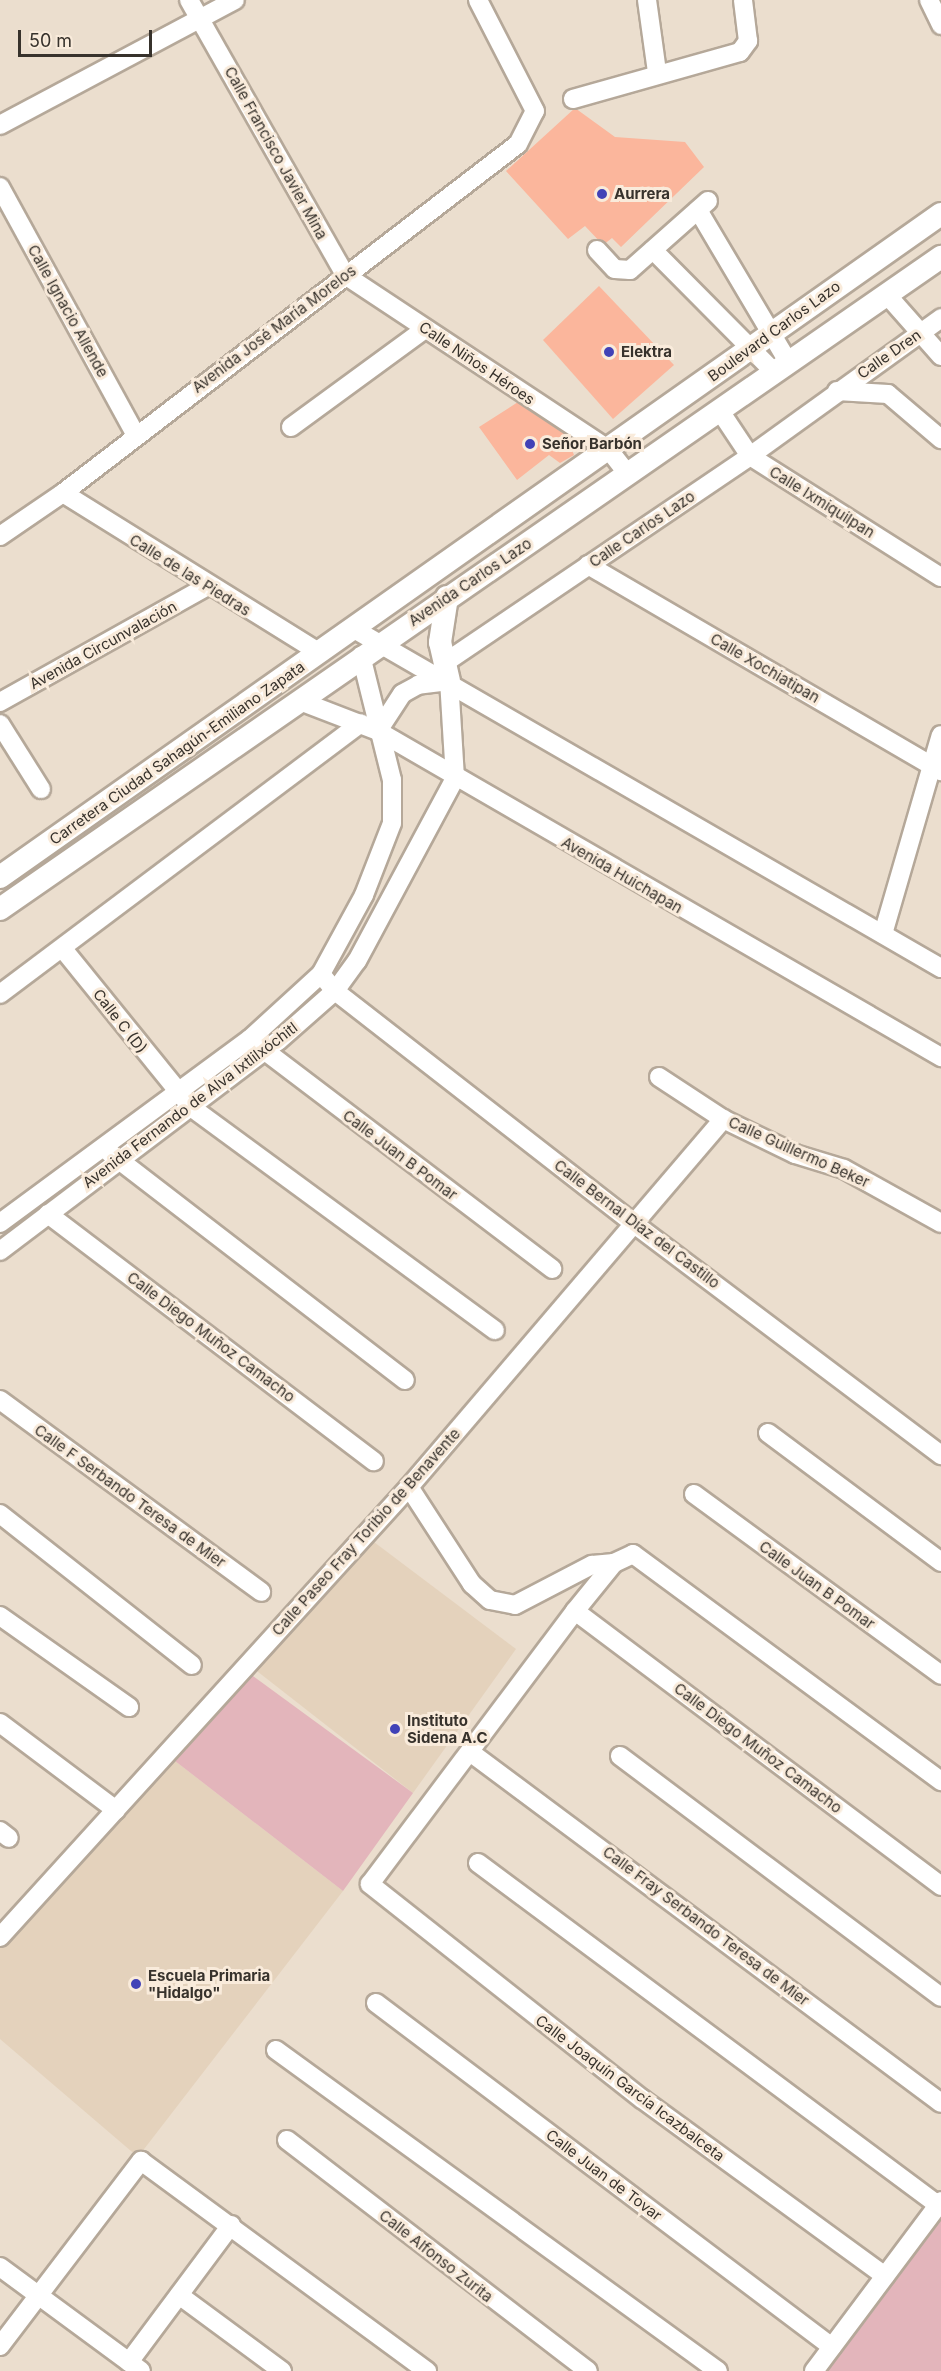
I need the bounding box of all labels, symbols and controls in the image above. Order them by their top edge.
scale bar [21,18,154,56]
text: 50 m [29,30,72,51]
street label: Calle Francisco Javier Mina [221,63,331,243]
place label: Aurrera [614,185,670,203]
marker: Aurrera [595,187,609,201]
street label: Calle Ignacio Allende [24,242,112,380]
street label: Avenida José María Morelos [189,262,359,396]
street label: Boulevard Carlos Lazo [704,277,844,385]
street label: Calle Niños Héroes [416,318,538,408]
street label: Calle Dren [854,326,924,382]
place label: Elektra [621,343,672,361]
marker: Elektra [602,345,616,359]
place label: Señor Barbón [542,435,642,453]
marker: Señor Barbón [523,437,537,451]
street label: Calle Ixmiquilpan [766,462,878,542]
street label: Calle Carlos Lazo [586,487,698,571]
street label: Calle de las Piedras [126,531,254,619]
street label: Avenida Carlos Lazo [405,534,535,630]
street label: Avenida Circunvalación [26,597,180,693]
street label: Calle Xochiatipan [707,629,823,707]
street label: Carretera Ciudad Sahagún-Emiliano Zapata [46,657,308,849]
street label: Avenida Huichapan [558,833,686,917]
street label: Calle C (D) [89,985,151,1057]
street label: Avenida Fernando de Alva Ixtlilxóchitl [79,1018,301,1192]
street label: Calle Juan B Pomar [339,1106,461,1204]
street label: Calle Guillermo Beker [726,1113,872,1191]
street label: Calle Bernal Díaz del Castillo [551,1156,723,1292]
street label: Calle Diego Muñoz Camacho [124,1268,298,1406]
street label: Calle F Serbando Teresa de Mier [31,1421,229,1571]
street label: Calle Paseo Fray Toribio de Benavente [268,1425,464,1639]
street label: Calle Juan B Pomar [756,1537,878,1633]
street label: Calle Diego Muñoz Camacho [671,1679,845,1817]
place label: Instituto Sidena A.C [407,1711,488,1746]
marker: Instituto Sidena A.C [388,1722,402,1736]
street label: Calle Fray Serbando Teresa de Mier [599,1843,813,2009]
place label: Escuela Primaria "Hidalgo" [148,1966,270,2001]
marker: Escuela Primaria "Hidalgo" [129,1977,143,1991]
street label: Calle Joaquín García Icazbalceta [532,2011,728,2165]
street label: Calle Juan de Tovar [543,2126,665,2224]
street label: Calle Alfonso Zurita [376,2206,496,2306]

